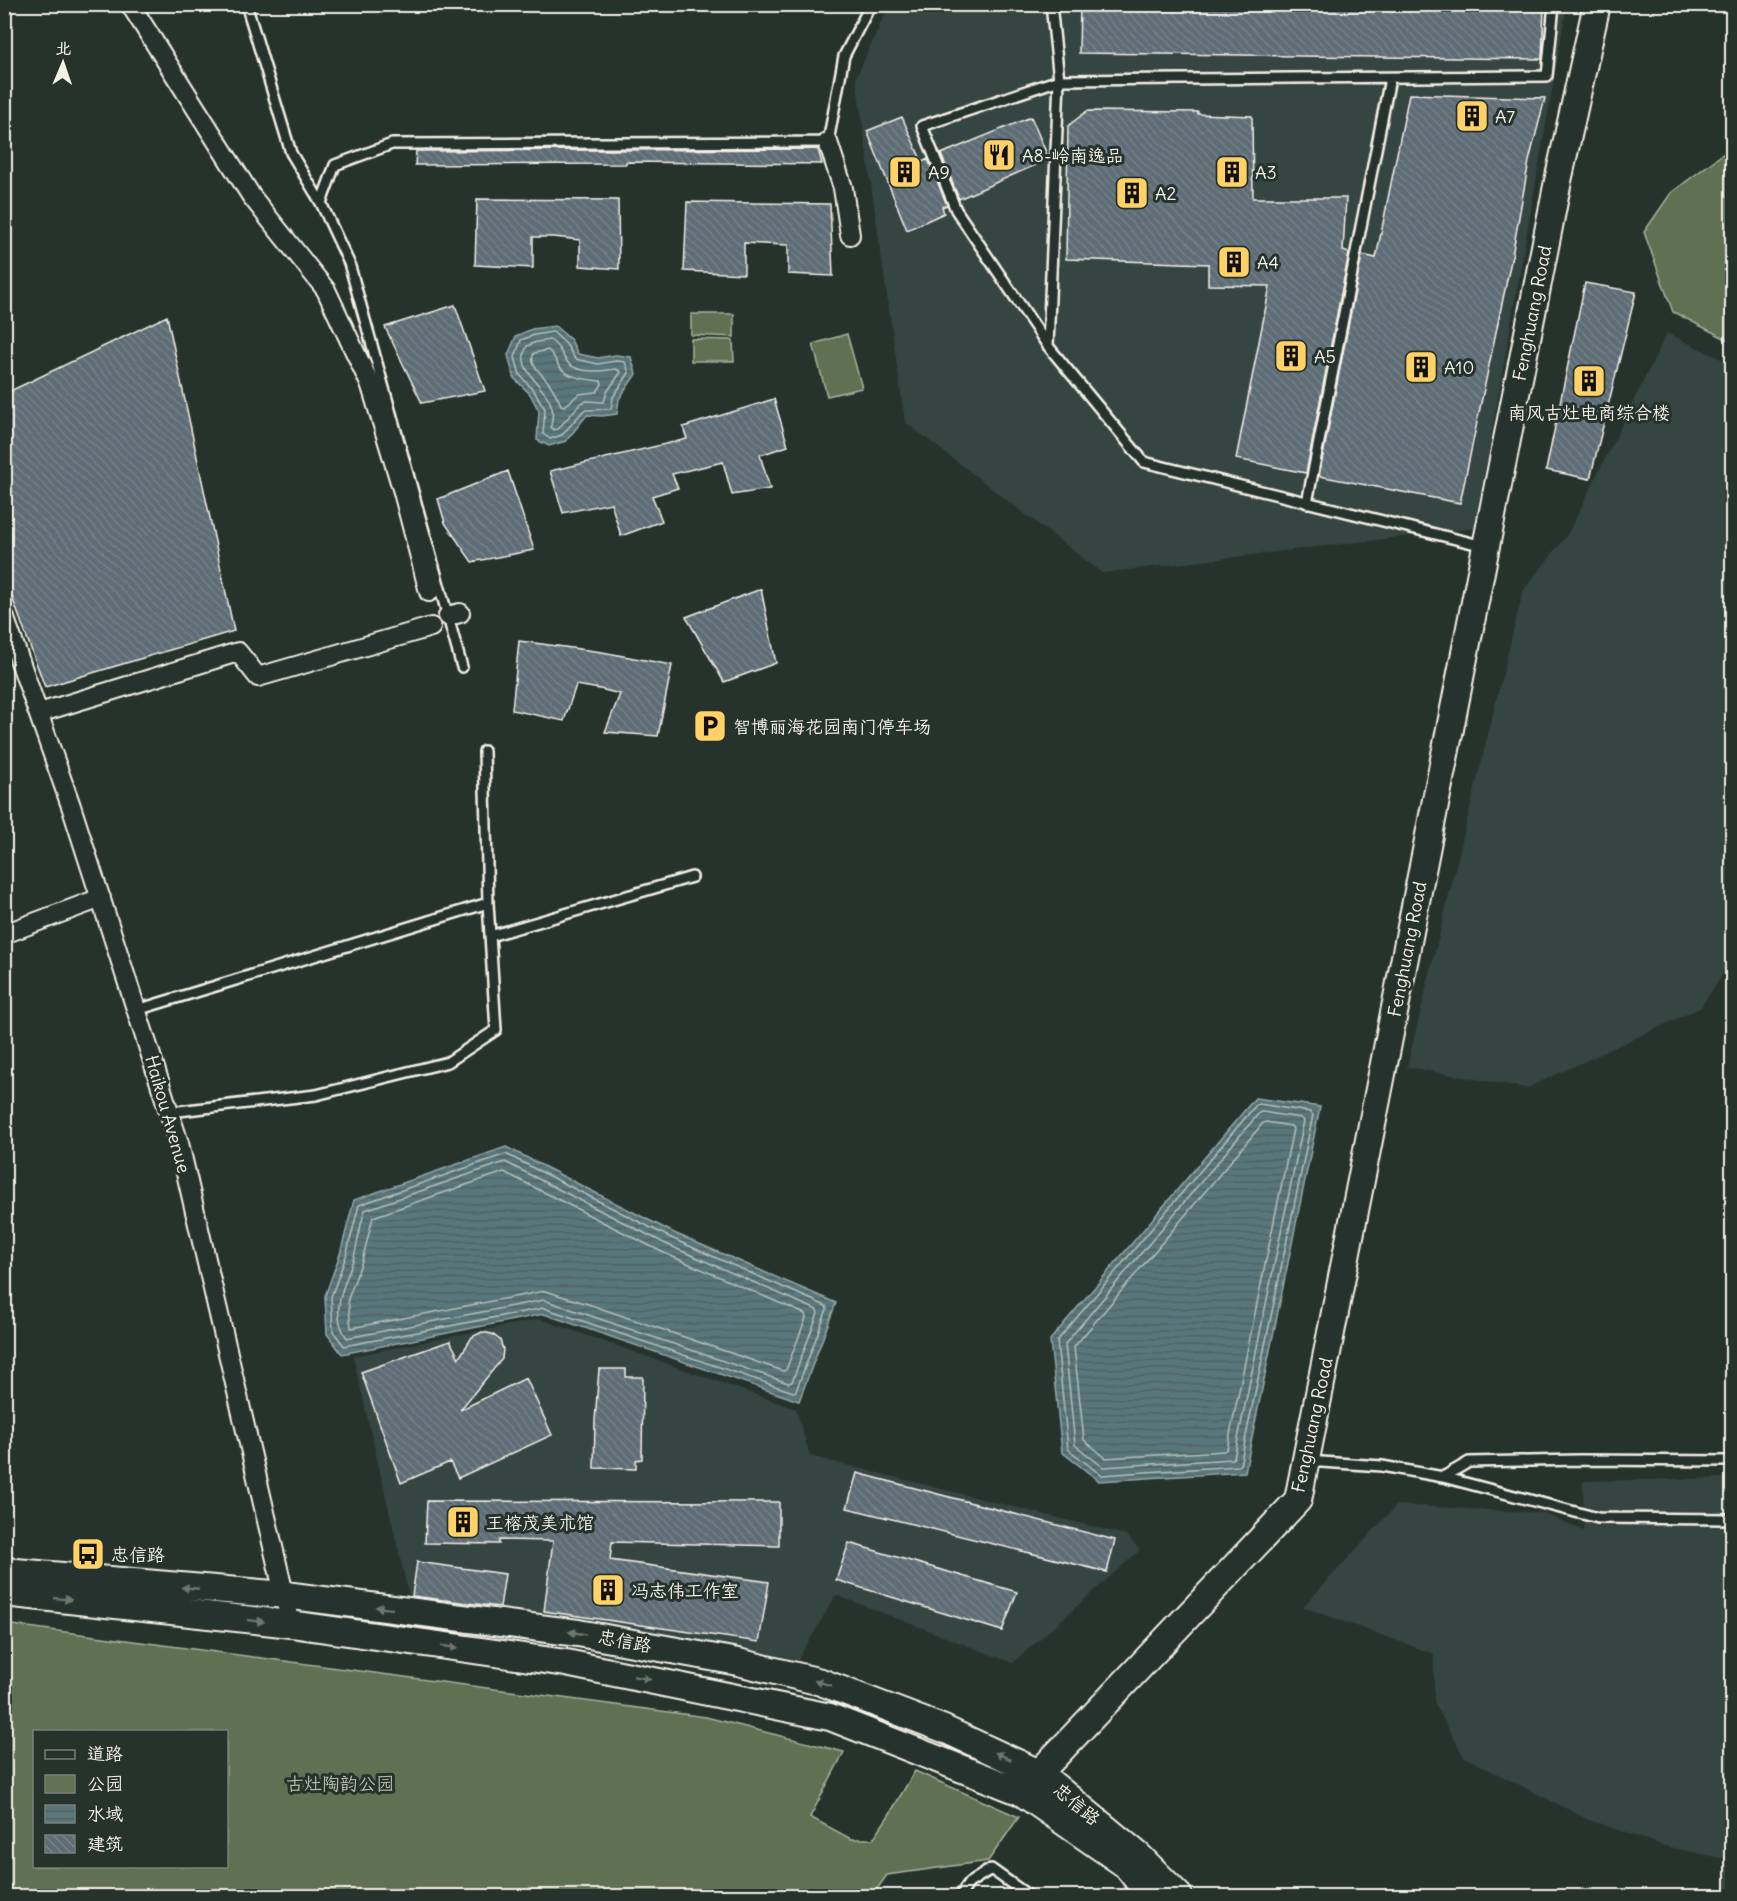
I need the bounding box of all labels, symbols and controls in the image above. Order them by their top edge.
north arrow [33,33,93,93]
text: 北 [55,38,72,58]
building icon: A7 [1454,98,1490,134]
place label: A7 [1495,105,1515,128]
restaurant icon: A8-岭南逸品 [981,137,1017,173]
place label: A8-岭南逸品 [1022,144,1124,167]
building icon: A9 [887,154,923,190]
building icon: A3 [1214,154,1250,190]
place label: A9 [928,161,950,184]
place label: A3 [1255,161,1277,184]
building icon: A2 [1114,175,1150,211]
place label: A2 [1155,182,1177,205]
street label: Fenghuang Road [1508,243,1556,383]
building icon: A4 [1216,244,1252,280]
place label: A4 [1257,251,1279,274]
building icon: A5 [1273,338,1309,374]
place label: A5 [1314,345,1336,368]
building icon: A10 [1403,349,1439,385]
place label: A10 [1444,356,1474,379]
building icon: 南风古灶电商综合楼 [1571,363,1607,399]
place label: 南风古灶电商综合楼 [1508,401,1670,424]
parking icon: 智博丽海花园南门停车场 [692,708,728,744]
place label: 智博丽海花园南门停车场 [733,715,931,738]
street label: Fenghuang Road [1383,879,1431,1019]
street label: Haikou Avenue [140,1052,196,1176]
street label: Fenghuang Road [1286,1355,1338,1495]
building icon: 王榕茂美术馆 [445,1504,481,1540]
place label: 王榕茂美术馆 [486,1511,594,1534]
bus stop icon: 忠信路 [70,1536,106,1572]
place label: 忠信路 [111,1543,165,1566]
building icon: 冯志伟工作室 [590,1572,626,1608]
place label: 冯志伟工作室 [631,1579,739,1602]
one-way arrow [180,1583,199,1592]
one-way arrow [53,1595,72,1604]
one-way arrow [374,1603,393,1613]
one-way arrow [247,1616,266,1626]
street label: 忠信路 [596,1625,654,1657]
one-way arrow [567,1628,586,1637]
one-way arrow [440,1642,459,1651]
one-way arrow [633,1674,652,1683]
one-way arrow [814,1678,832,1687]
legend [33,1730,228,1868]
text: 道路 [87,1742,123,1765]
one-way arrow [995,1752,1012,1761]
text: 公园 [87,1772,123,1795]
park label: 古灶陶韵公园 [286,1772,394,1795]
street label: 忠信路 [1049,1778,1105,1830]
text: 水域 [87,1802,123,1825]
text: 建筑 [87,1832,123,1855]

